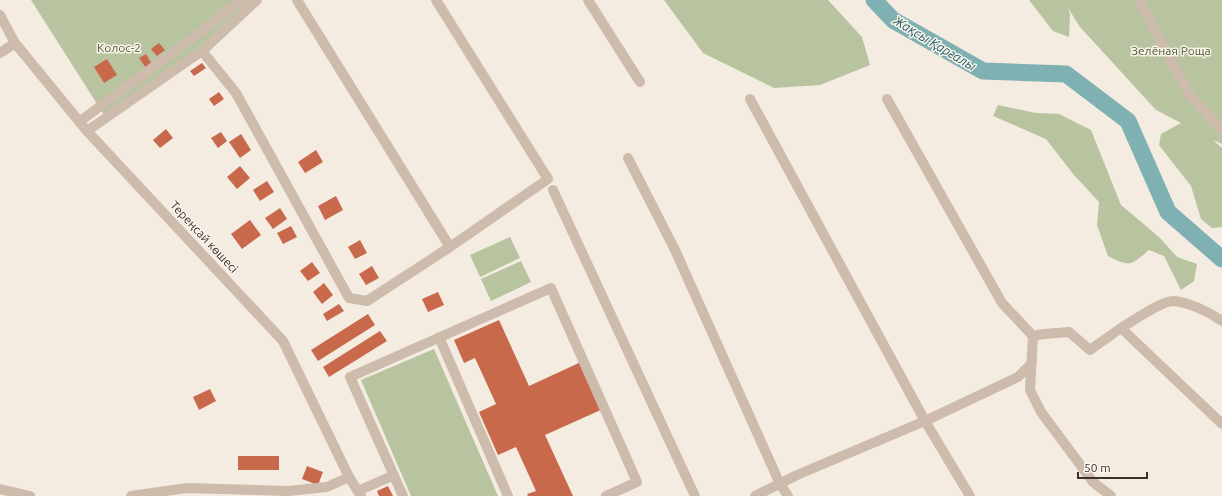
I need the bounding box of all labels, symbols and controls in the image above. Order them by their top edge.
water label: Жақсы Қарғалы [891,12,979,73]
park label: Колос-2 [97,41,141,54]
park label: Зелёная Роща [1131,44,1211,57]
street label: Тереңсай көшесі [168,198,241,275]
scale bar [1078,454,1147,480]
text: 50 m [1084,461,1111,474]

